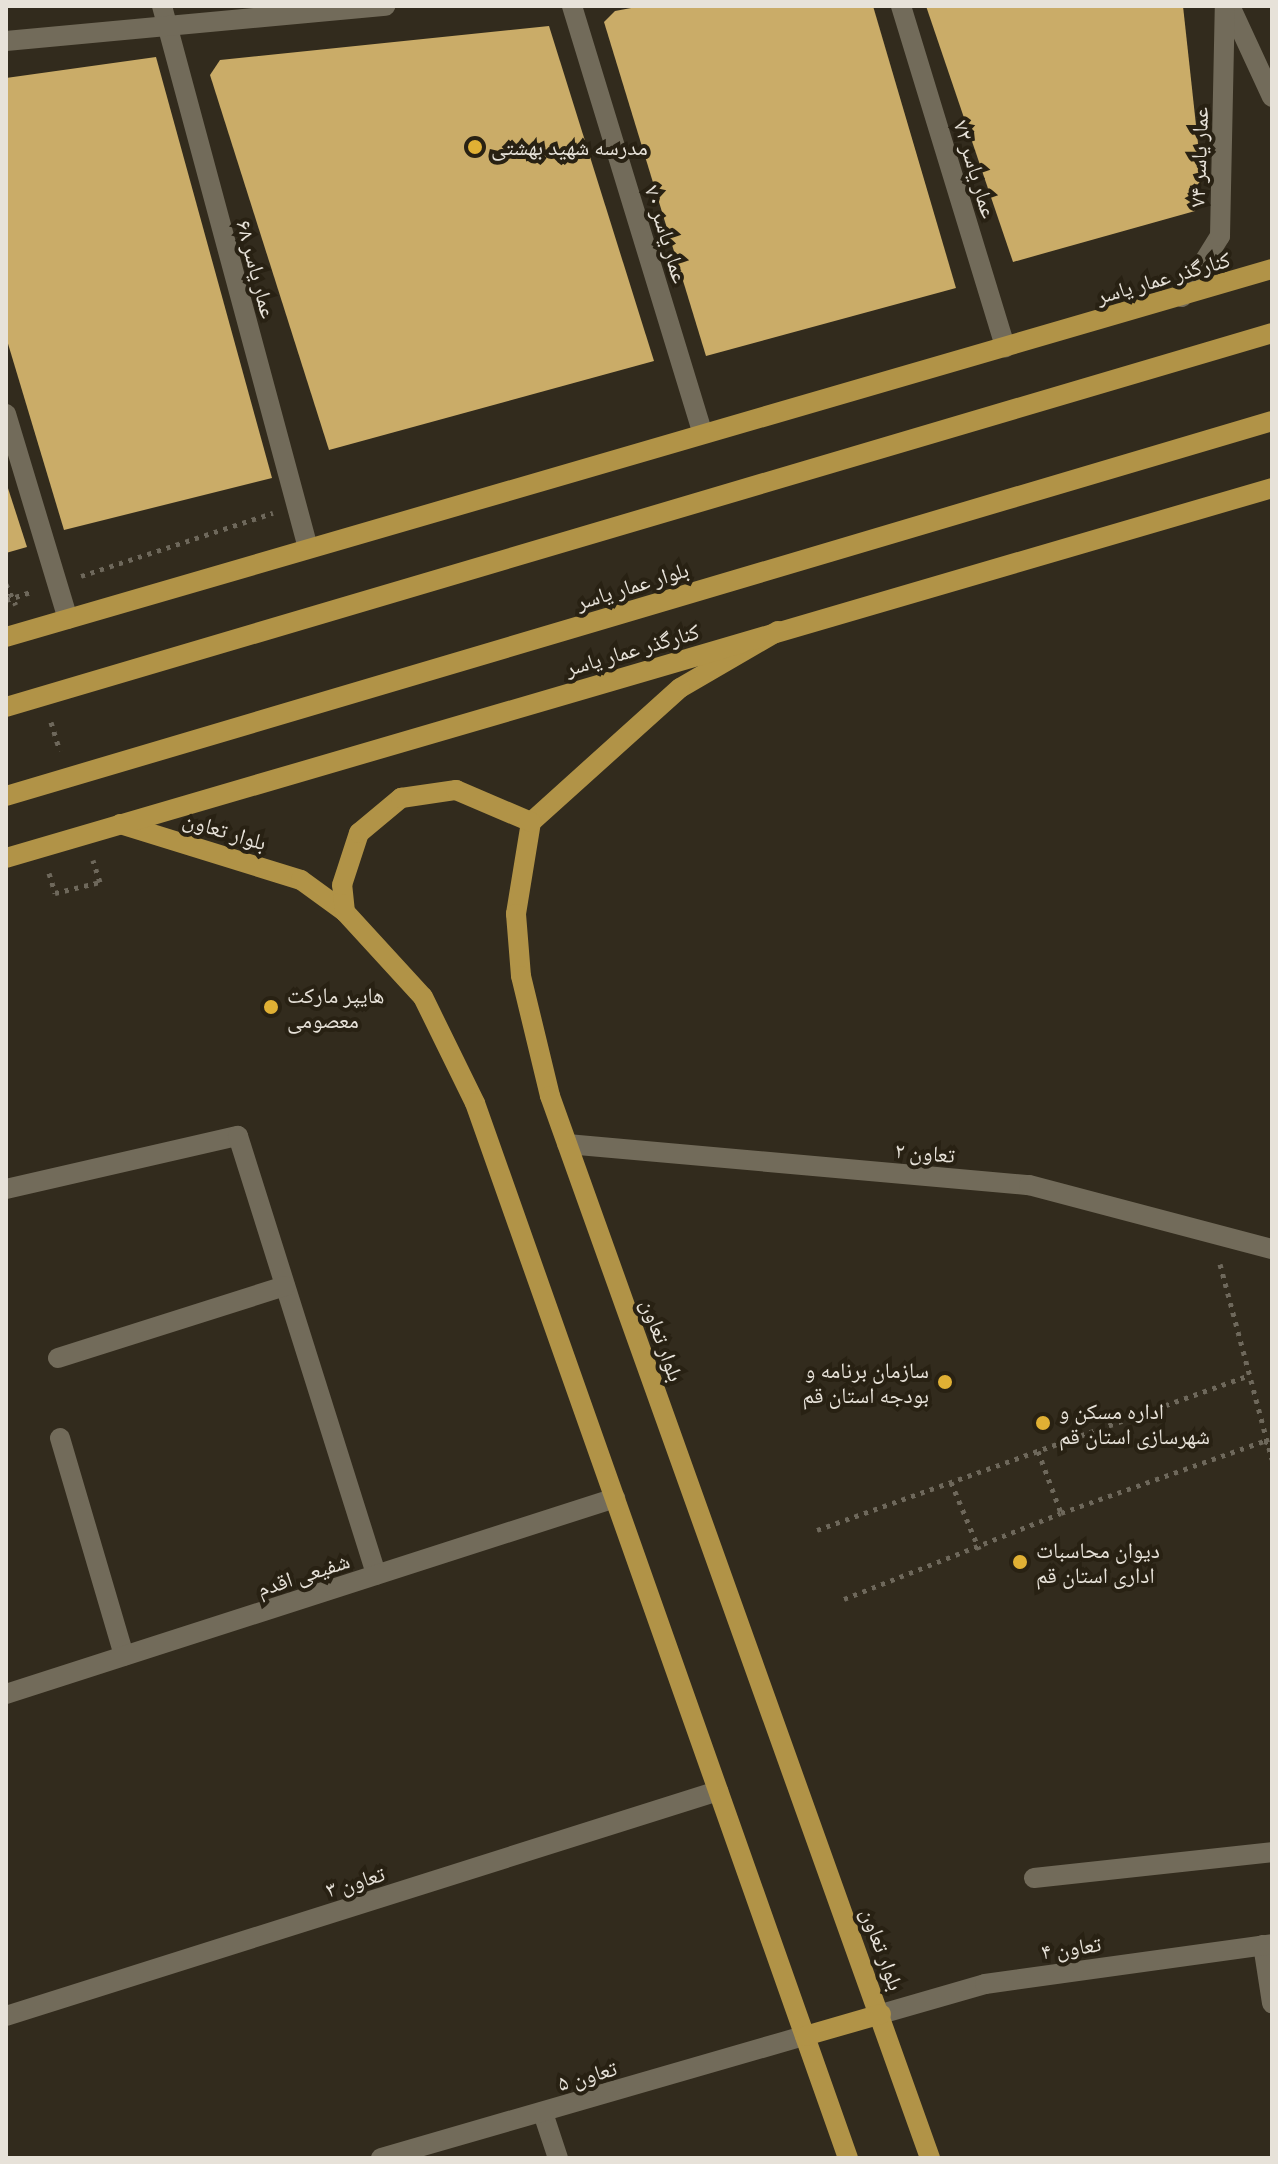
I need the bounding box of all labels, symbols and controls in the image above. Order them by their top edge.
street label: عمار یاسر ۷۴ [1183,106,1213,208]
street label: عمار یاسر ۷۲ [949,117,1003,221]
place label: مدرسه شهید بهشتی [491,134,648,160]
marker: مدرسه شهید بهشتی [466,138,484,156]
street label: عمار یاسر ۷۰ [640,182,694,286]
street label: عمار یاسر ۶۸ [231,217,283,321]
street label: کنارگذر عمار یاسر [1093,245,1233,309]
street label: بلوار عمار یاسر [573,555,691,615]
street label: کنارگذر عمار یاسر [562,617,702,681]
street label: بلوار تعاون [180,805,270,855]
place label: هایپر مارکت معصومی [287,981,384,1032]
marker: هایپر مارکت معصومی [262,998,280,1016]
street label: تعاون ۲ [894,1136,956,1168]
street label: بلوار تعاون [636,1295,690,1385]
place label: سازمان برنامه و بودجه استان قم [803,1356,929,1408]
marker: سازمان برنامه و بودجه استان قم [936,1373,954,1391]
place label: اداره مسکن و شهرسازی استان قم [1059,1397,1210,1448]
marker: اداره مسکن و شهرسازی استان قم [1034,1414,1052,1432]
place label: دیوان محاسبات اداری استان قم [1036,1536,1160,1588]
street label: شفیعی اقدم [253,1547,353,1601]
marker: دیوان محاسبات اداری استان قم [1011,1553,1029,1571]
street label: تعاون ۳ [322,1860,388,1902]
street label: بلوار تعاون [856,1904,910,1994]
street label: تعاون ۴ [1039,1930,1103,1964]
street label: تعاون ۵ [554,2054,620,2096]

